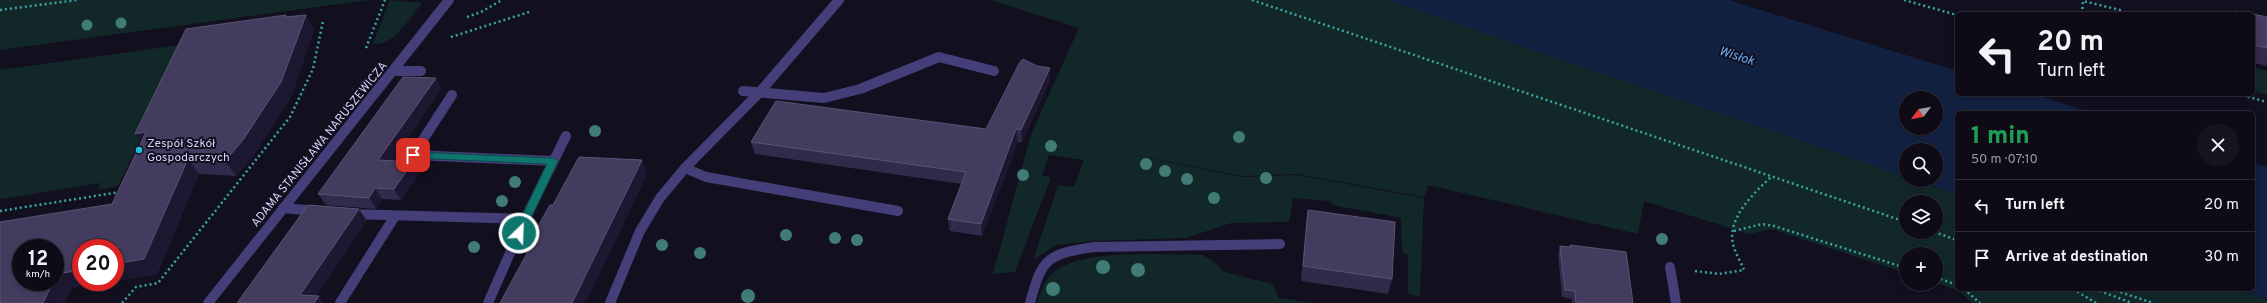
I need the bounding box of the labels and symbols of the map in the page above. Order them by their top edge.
water label: Wisłok [1717,44,1756,70]
street label: ADAMA STANISŁAWA NARUSZEWICZA [248,59,392,231]
north arrow [1899,91,1943,135]
place label: Zespół Szkół Gospodarczych [147,136,230,166]
pin [396,138,430,172]
marker: Zespół Szkół Gospodarczych [134,145,144,155]
position arrow [498,212,540,254]
speed limit sign: 20 [72,239,124,291]

